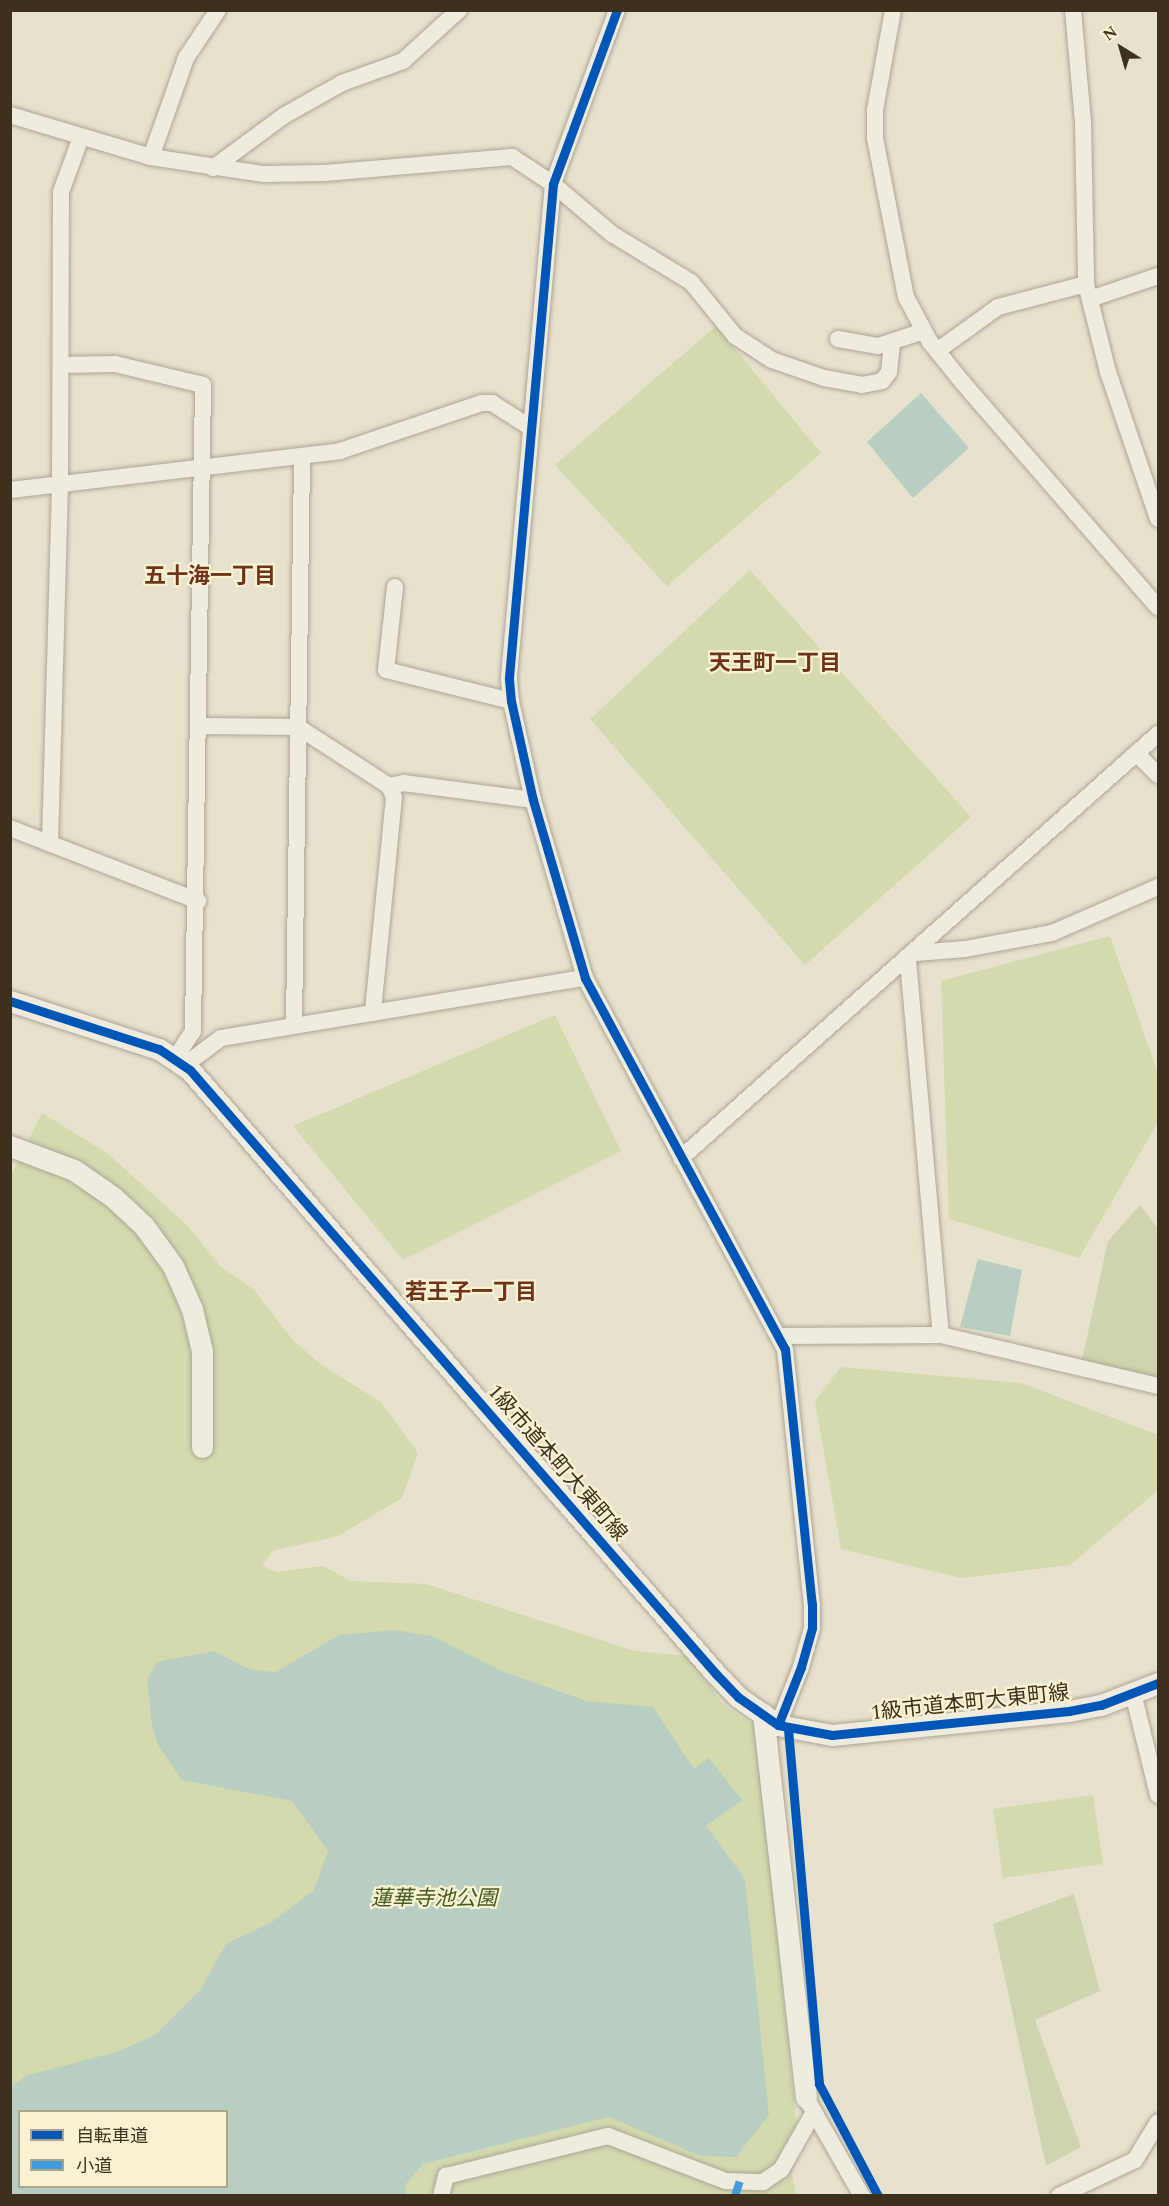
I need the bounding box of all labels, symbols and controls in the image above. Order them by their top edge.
north arrow [1091,18,1151,78]
text: N [1098,20,1123,47]
district label: 五十海一丁目 [144,564,276,590]
district label: 天王町一丁目 [709,651,841,677]
district label: 若王子一丁目 [405,1280,537,1306]
street label: 1級市道本町大東町線 [482,1379,632,1547]
street label: 1級市道本町大東町線 [869,1680,1071,1726]
park label: 蓮華寺池公園 [371,1886,497,1912]
legend [18,2110,228,2188]
text: 自転車道 [76,2123,148,2150]
text: 小道 [76,2153,112,2180]

